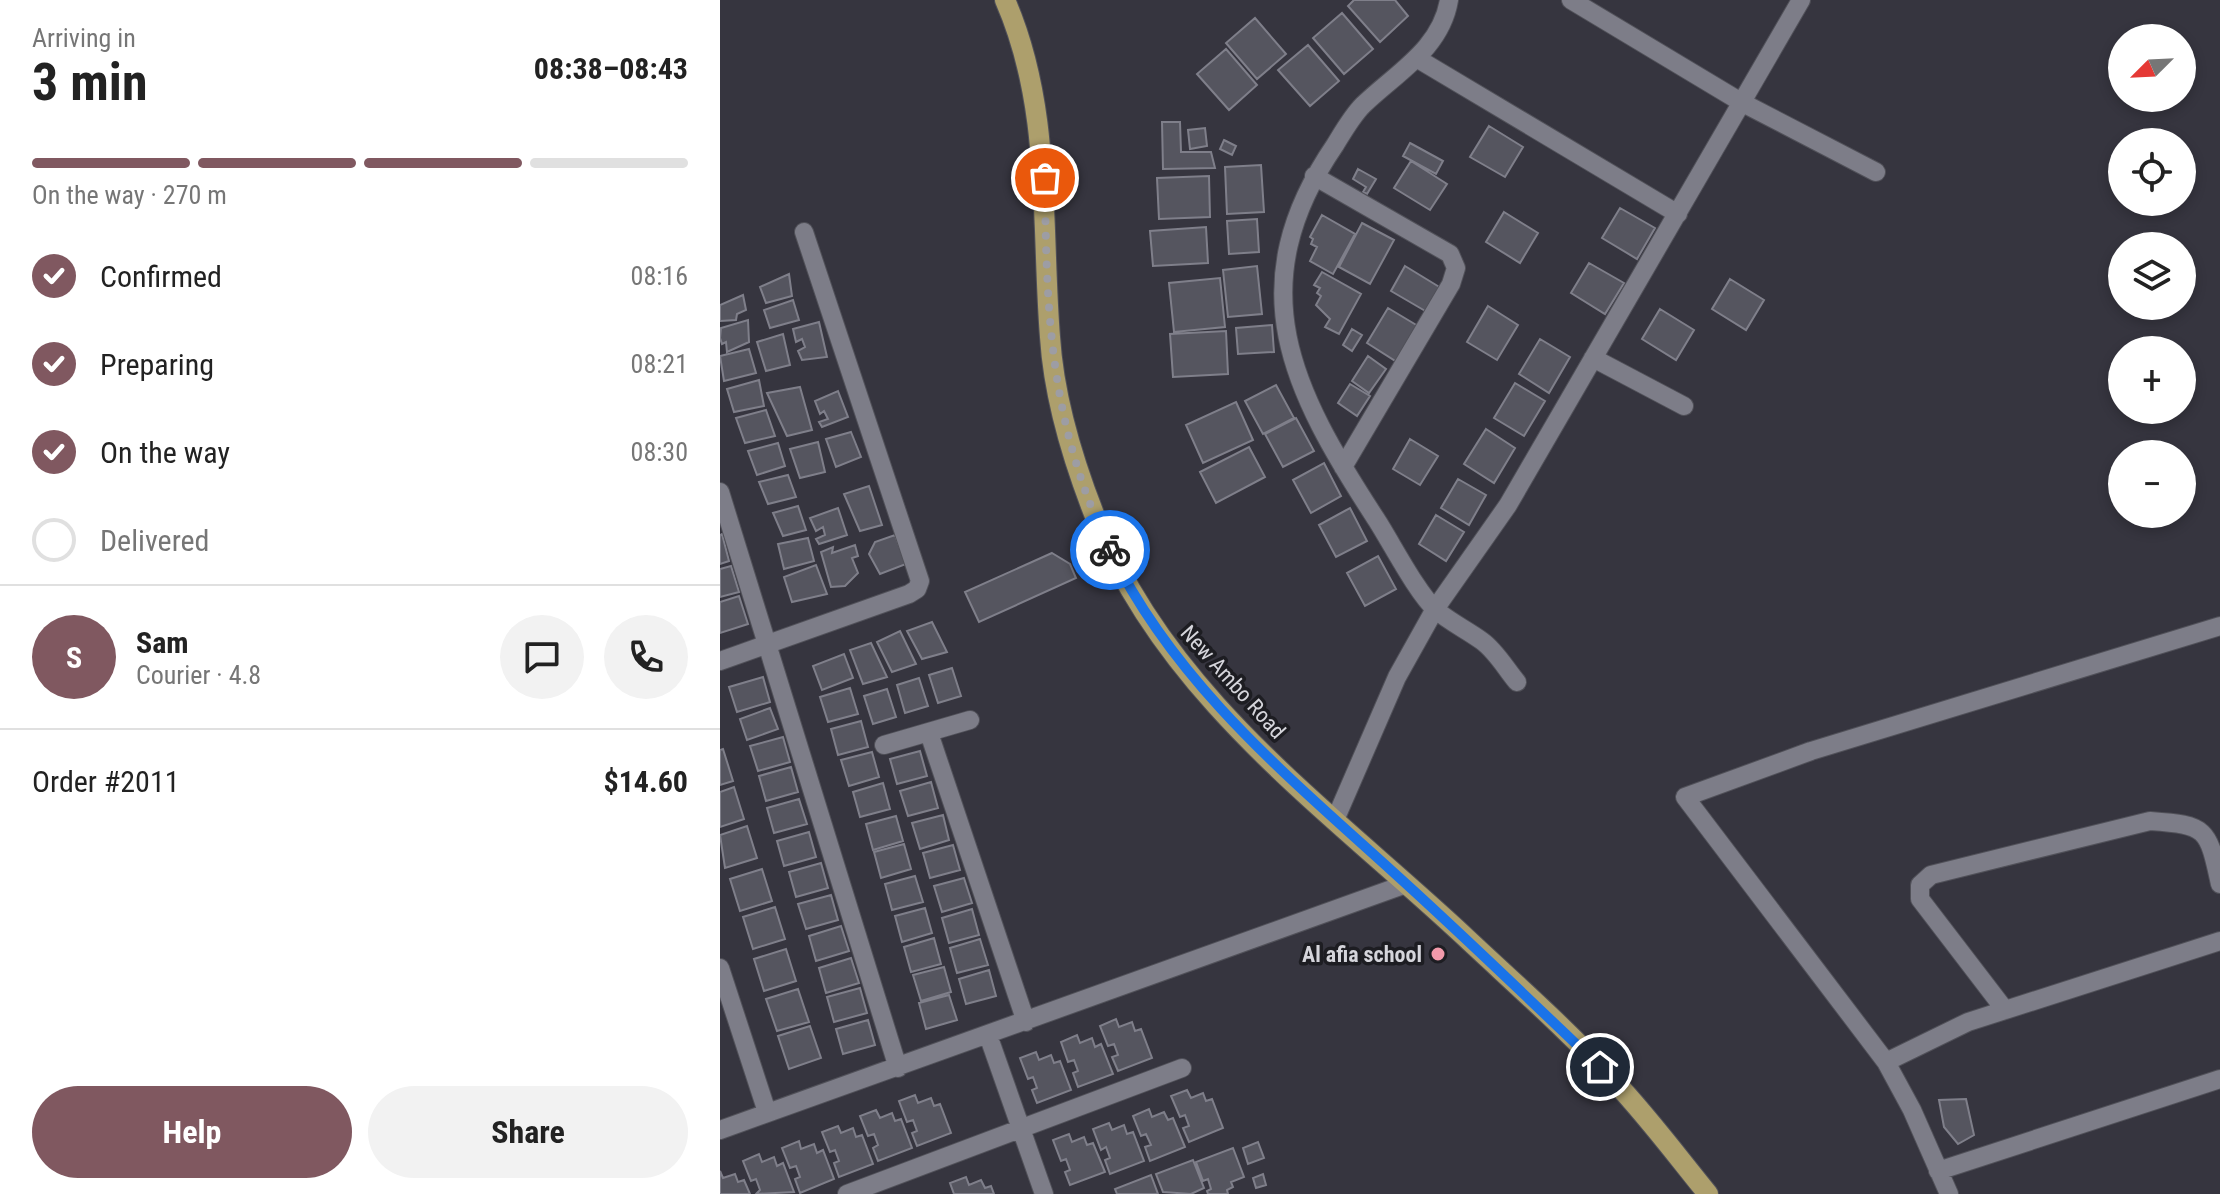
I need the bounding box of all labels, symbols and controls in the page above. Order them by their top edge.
text: Arriving in [32,23,136,53]
north arrow [2108,24,2196,112]
map controls [2108,24,2196,528]
text: 08:38–08:43 [534,51,688,86]
text: 3 min [32,52,148,113]
button: locate [2108,128,2196,216]
pin [1011,144,1079,212]
icon: bag [1023,156,1067,200]
text: On the way · 270 m [32,180,227,210]
button: layers [2108,232,2196,320]
icon: check [32,254,76,298]
text: Confirmed [100,259,222,294]
text: 08:16 [631,261,688,291]
button: + [2108,336,2196,424]
icon: check [32,342,76,386]
text: Preparing [100,347,214,382]
text: 08:21 [631,349,688,379]
icon: check [32,430,76,474]
text: On the way [100,435,230,470]
text: 08:30 [631,437,688,467]
button: − [2108,440,2196,528]
courier [1070,510,1150,590]
text: Delivered [100,523,209,558]
icon: bike [1088,528,1132,572]
button: chat [500,615,584,699]
button: phone [604,615,688,699]
street label: New Ambo Road [1176,620,1290,744]
text: Sam [136,625,189,660]
text: S [66,640,82,675]
text: Courier · 4.8 [136,660,261,690]
text: Order #2011 [32,764,180,799]
text: $14.60 [603,764,688,799]
place label: Al afia school [1302,942,1422,967]
marker: Al afia school [1429,945,1447,963]
pin [1566,1033,1634,1101]
icon: home [1578,1045,1622,1089]
button: Help [32,1086,352,1178]
button: Share [368,1086,688,1178]

